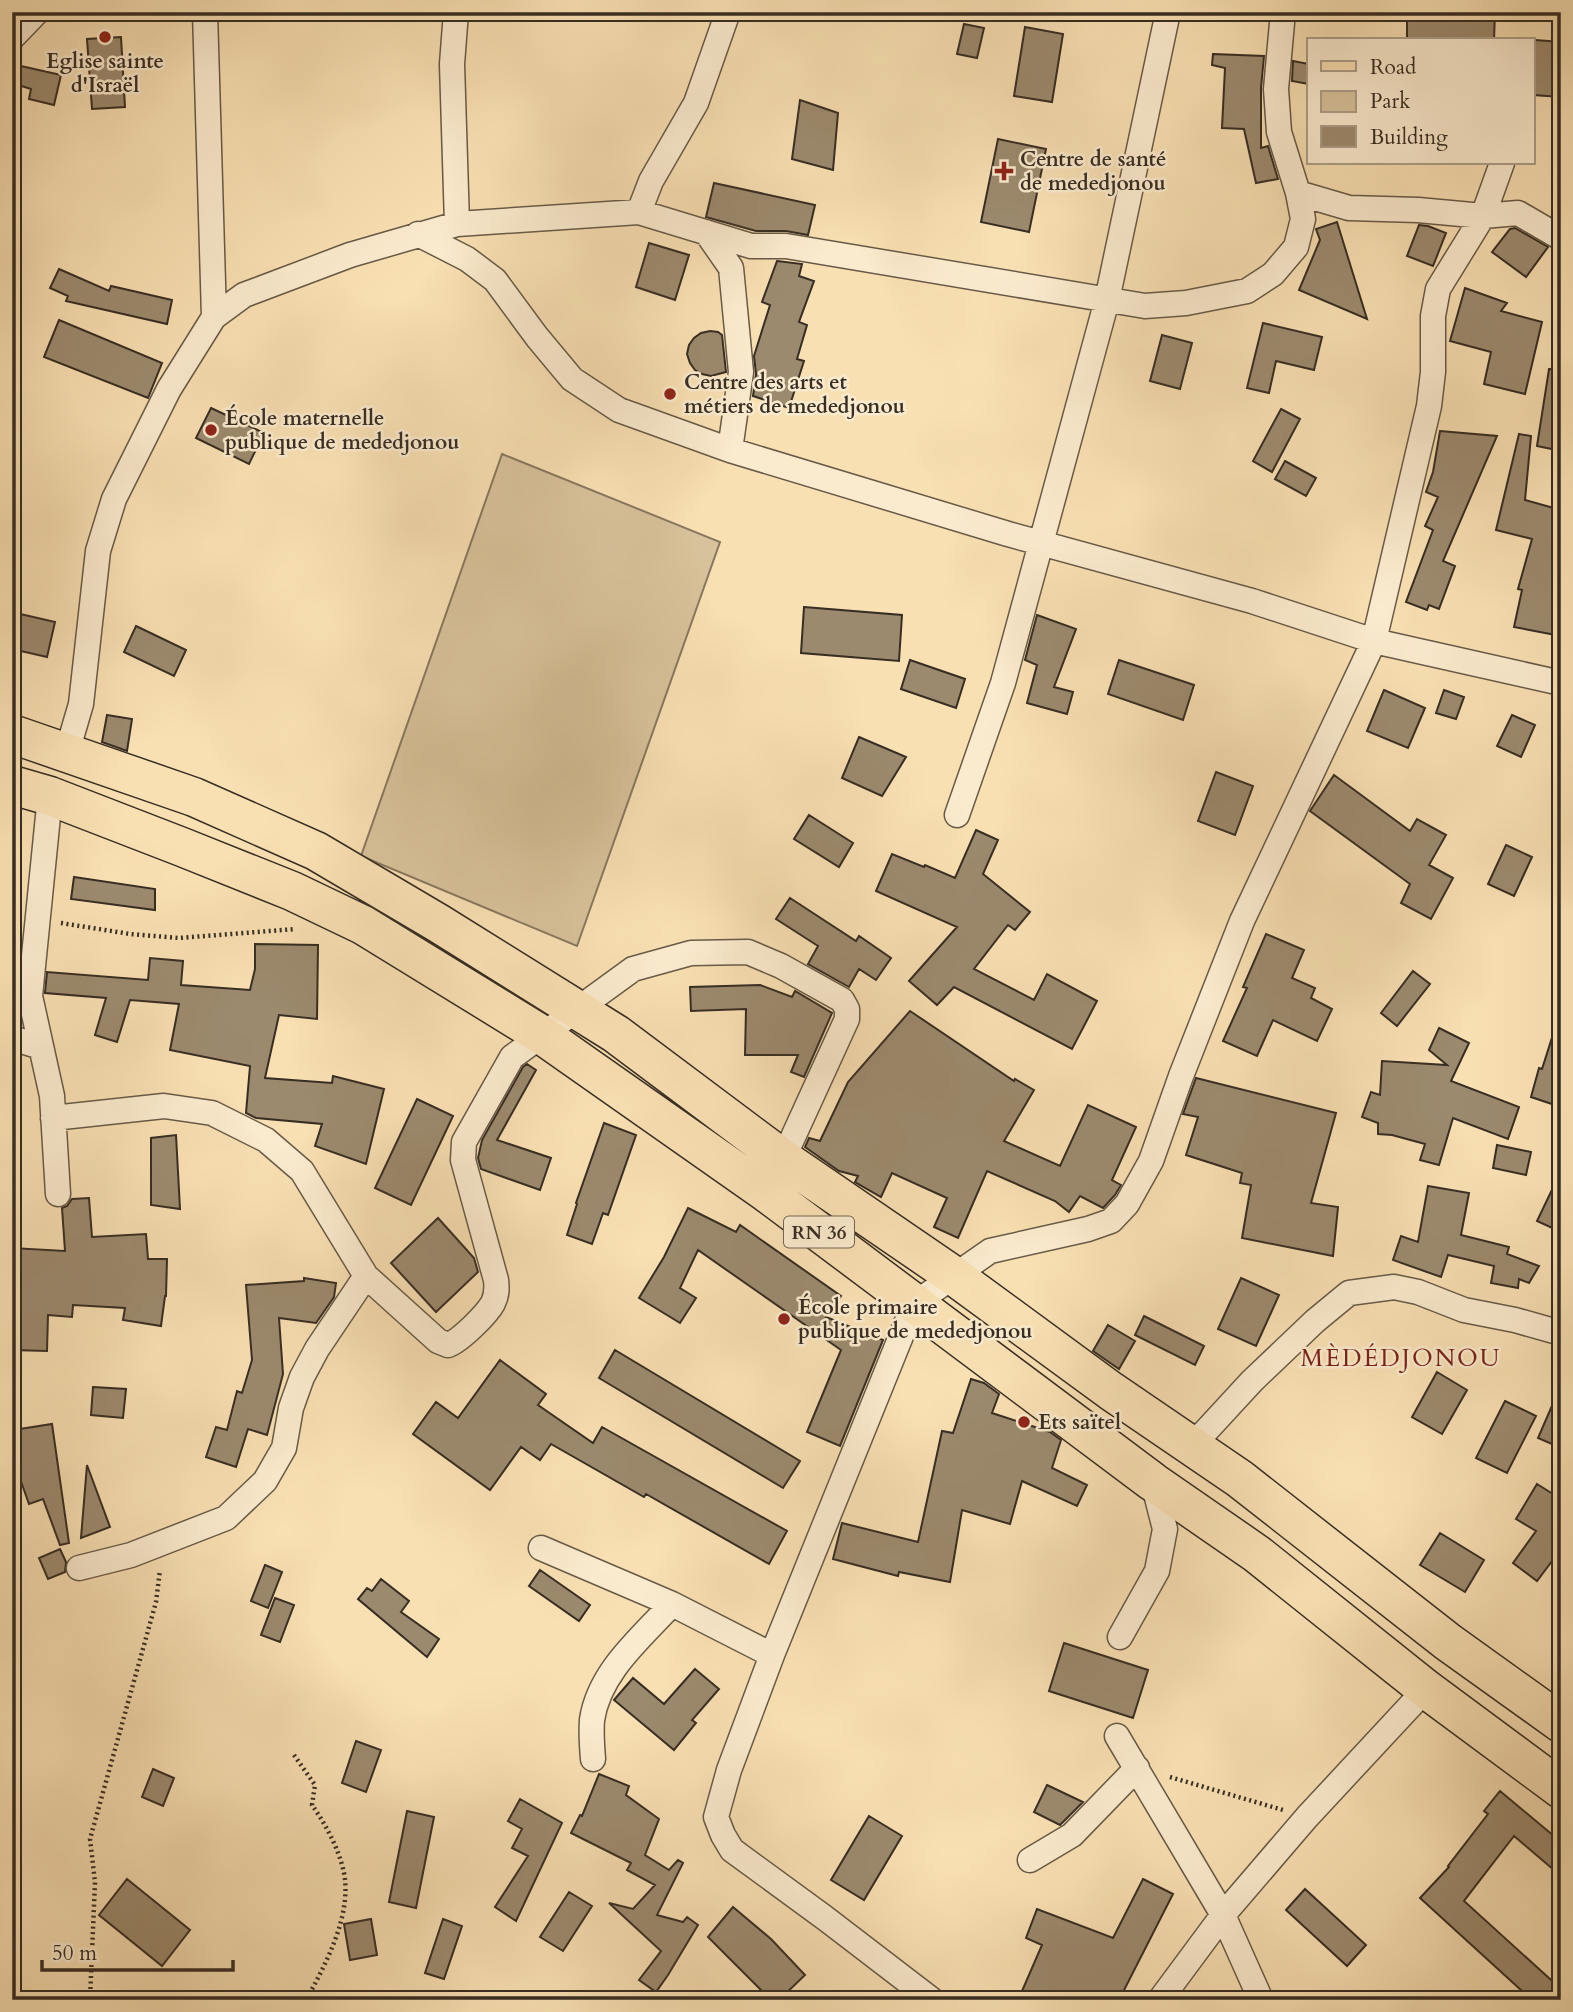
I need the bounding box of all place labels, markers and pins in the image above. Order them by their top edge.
marker: Eglise sainte d'Israël [97,29,113,45]
place label: Eglise sainte d'Israël [46,47,164,100]
place label: Centre de santé de mededjonou [1020,145,1166,198]
marker: Centre de santé de mededjonou [994,161,1014,181]
place label: Centre des arts et métiers de mededjonou [684,368,905,421]
marker: Centre des arts et métiers de mededjonou [662,386,678,402]
place label: École maternelle publique de mededjonou [225,404,460,457]
marker: École maternelle publique de mededjonou [203,422,219,438]
place label: École primaire publique de mededjonou [798,1293,1033,1346]
marker: École primaire publique de mededjonou [776,1311,792,1327]
place label: Ets saïtel [1038,1408,1121,1437]
marker: Ets saïtel [1016,1414,1032,1430]

